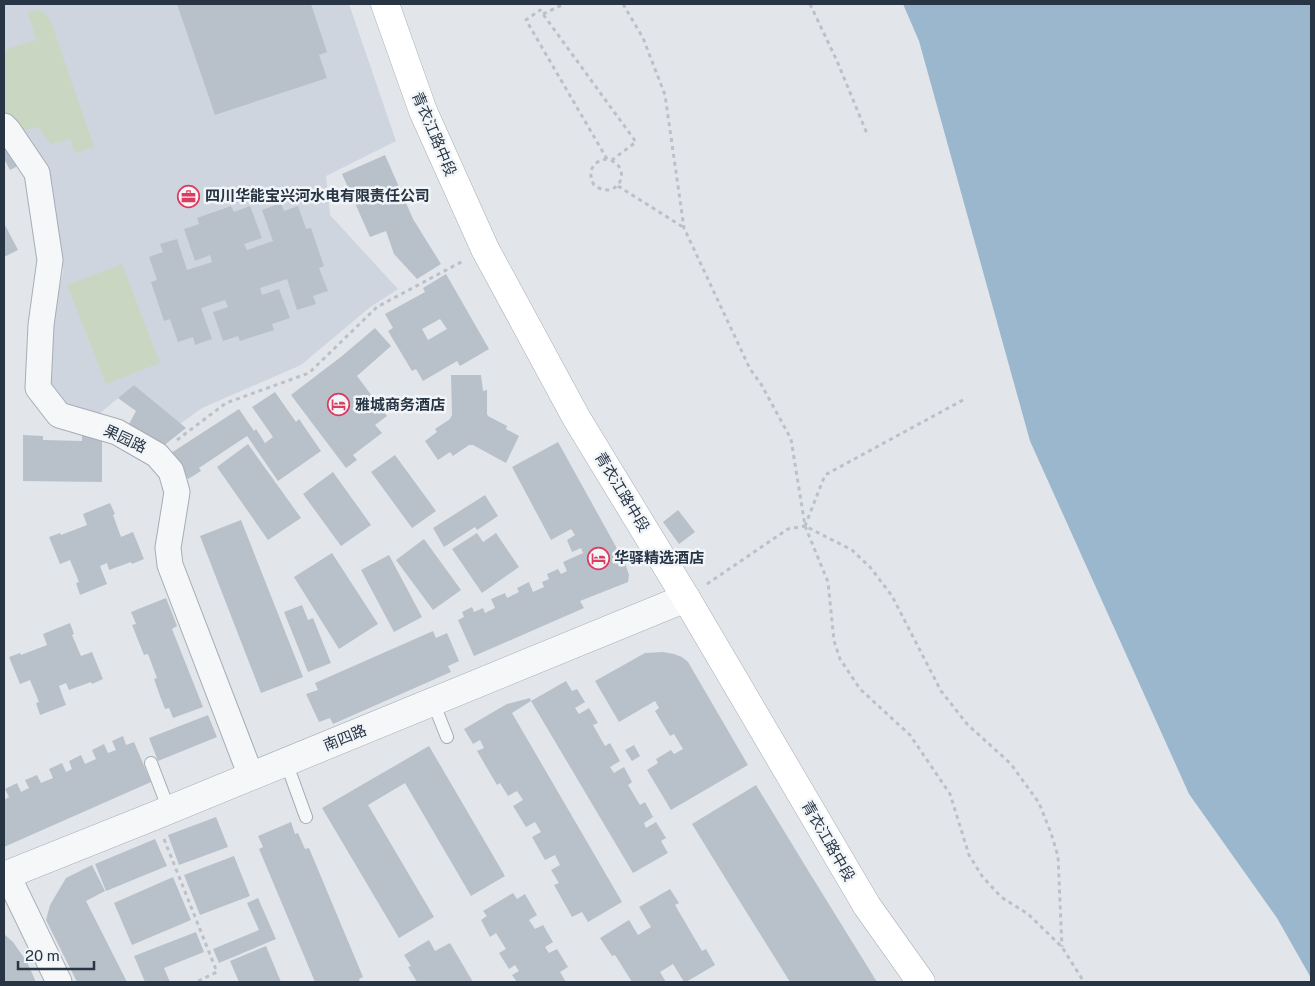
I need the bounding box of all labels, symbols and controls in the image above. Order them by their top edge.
street label: 青衣江路中段 [409,89,460,179]
office icon: 四川华能宝兴河水电有限责任公司 [177,184,201,208]
place label: 四川华能宝兴河水电有限责任公司 [205,187,430,204]
hotel icon: 雅城商务酒店 [327,393,351,417]
place label: 雅城商务酒店 [355,396,445,413]
street label: 果园路 [101,421,149,456]
street label: 青衣江路中段 [592,449,653,535]
hotel icon: 华驿精选酒店 [586,546,610,570]
place label: 华驿精选酒店 [614,549,704,566]
street label: 南四路 [321,721,369,754]
street label: 青衣江路中段 [799,798,858,884]
scale bar [18,938,94,970]
text: 20 m [25,947,60,964]

